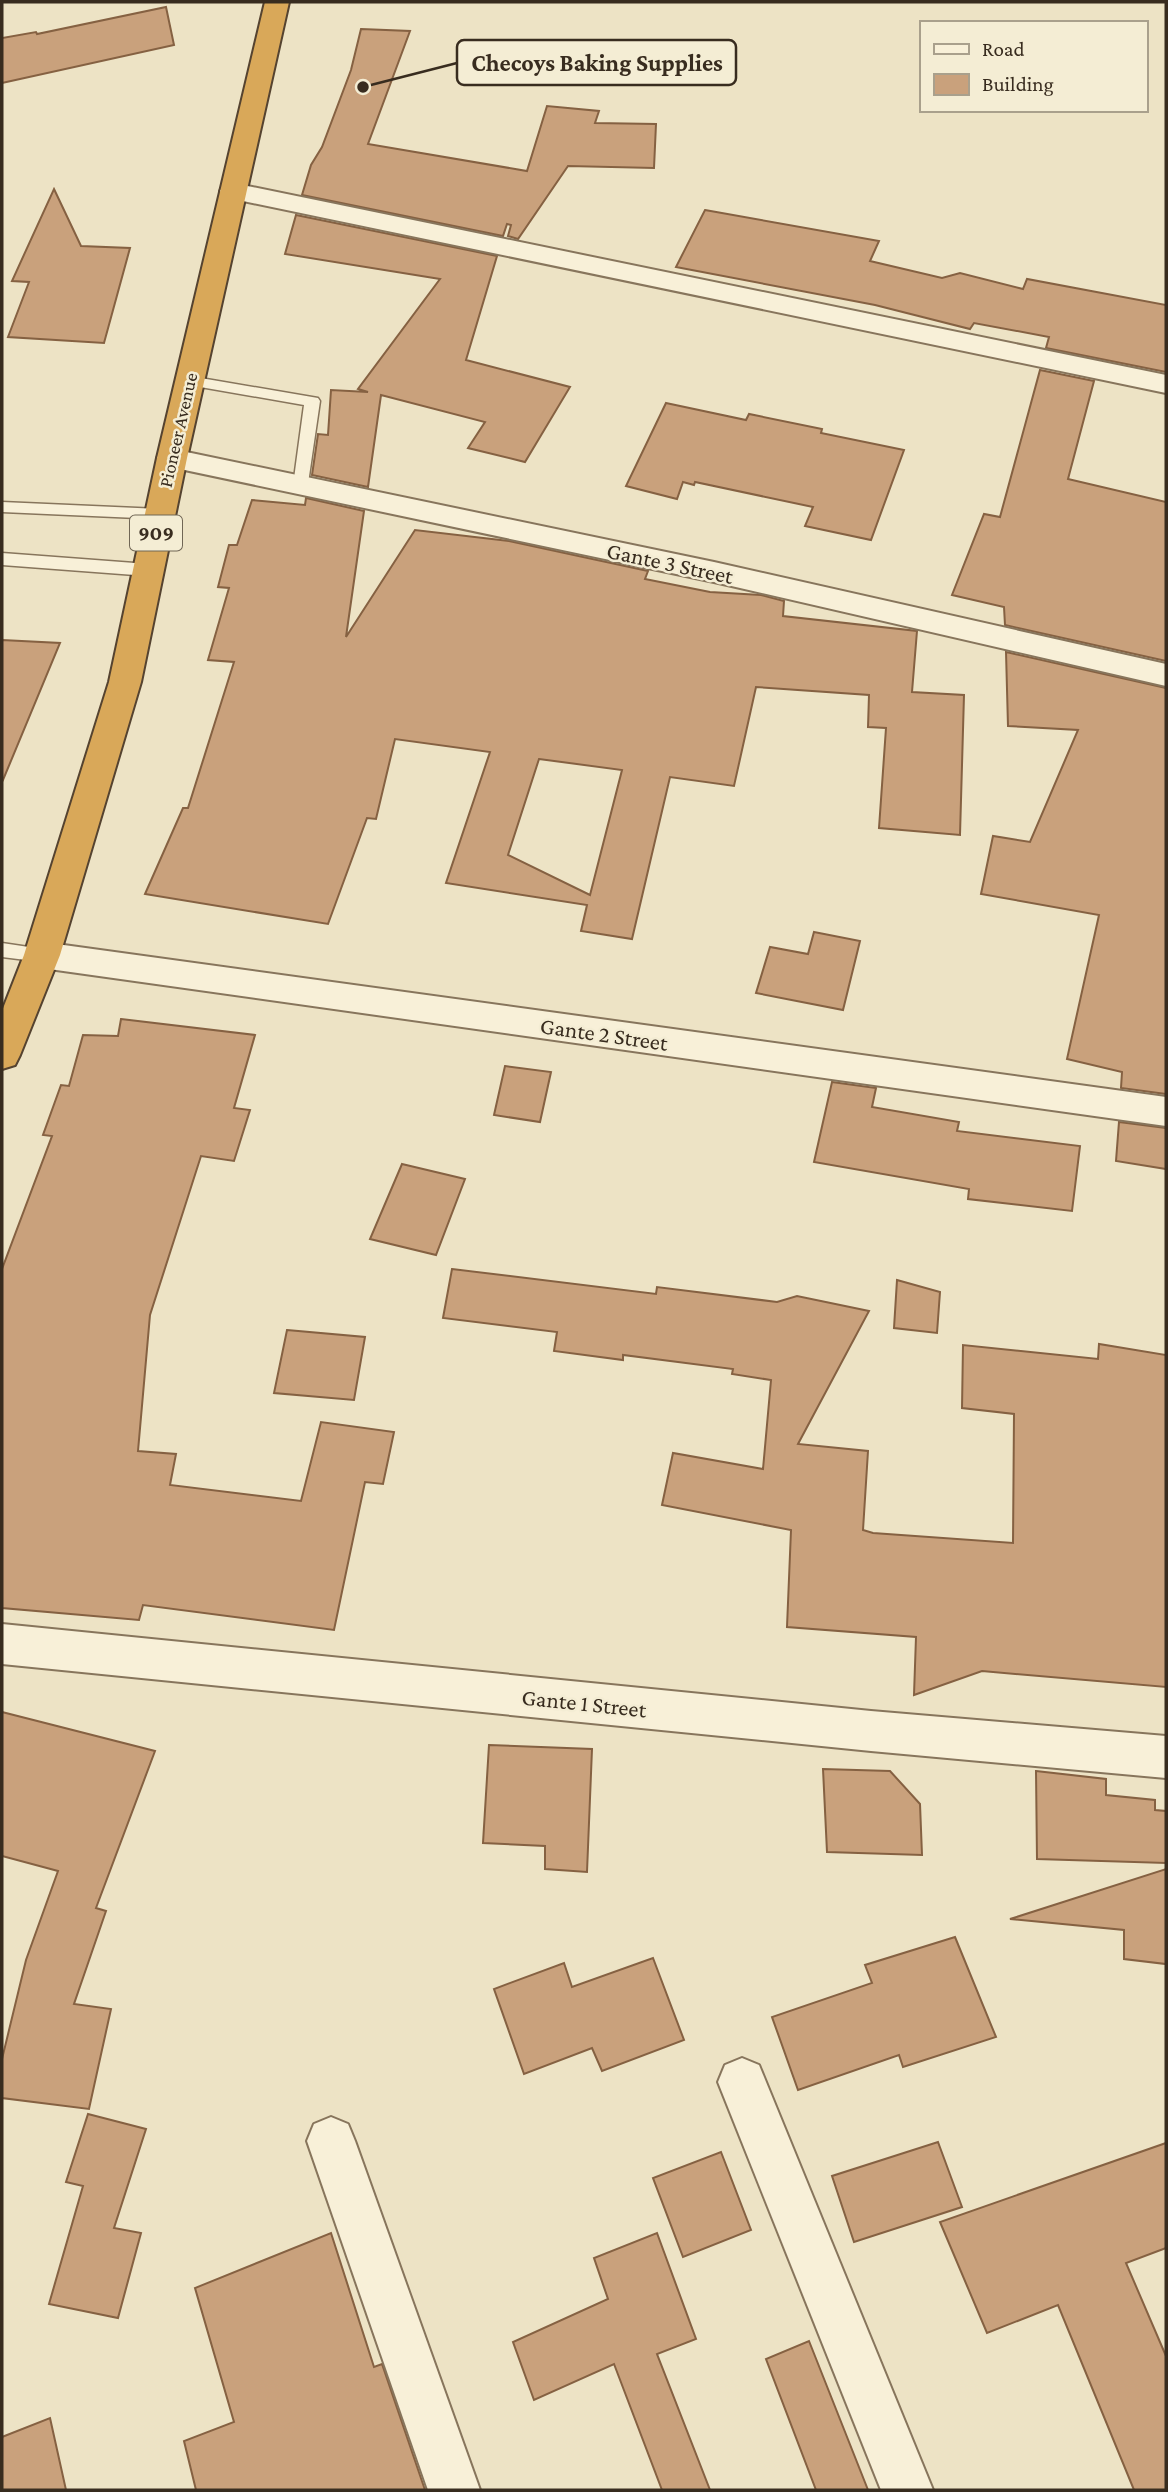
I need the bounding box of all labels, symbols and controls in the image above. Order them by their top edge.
legend [920,21,1147,112]
text: Road [982,37,1025,61]
callout: Checoys Baking Supplies [457,40,736,85]
text: Checoys Baking Supplies [471,49,723,76]
text: Building [982,72,1054,96]
street label: Pioneer Avenue [155,371,201,489]
road number: 909 [130,516,182,550]
street label: Gante 3 Street [604,537,736,589]
street label: Gante 2 Street [539,1012,670,1056]
street label: Gante 1 Street [520,1684,648,1723]

